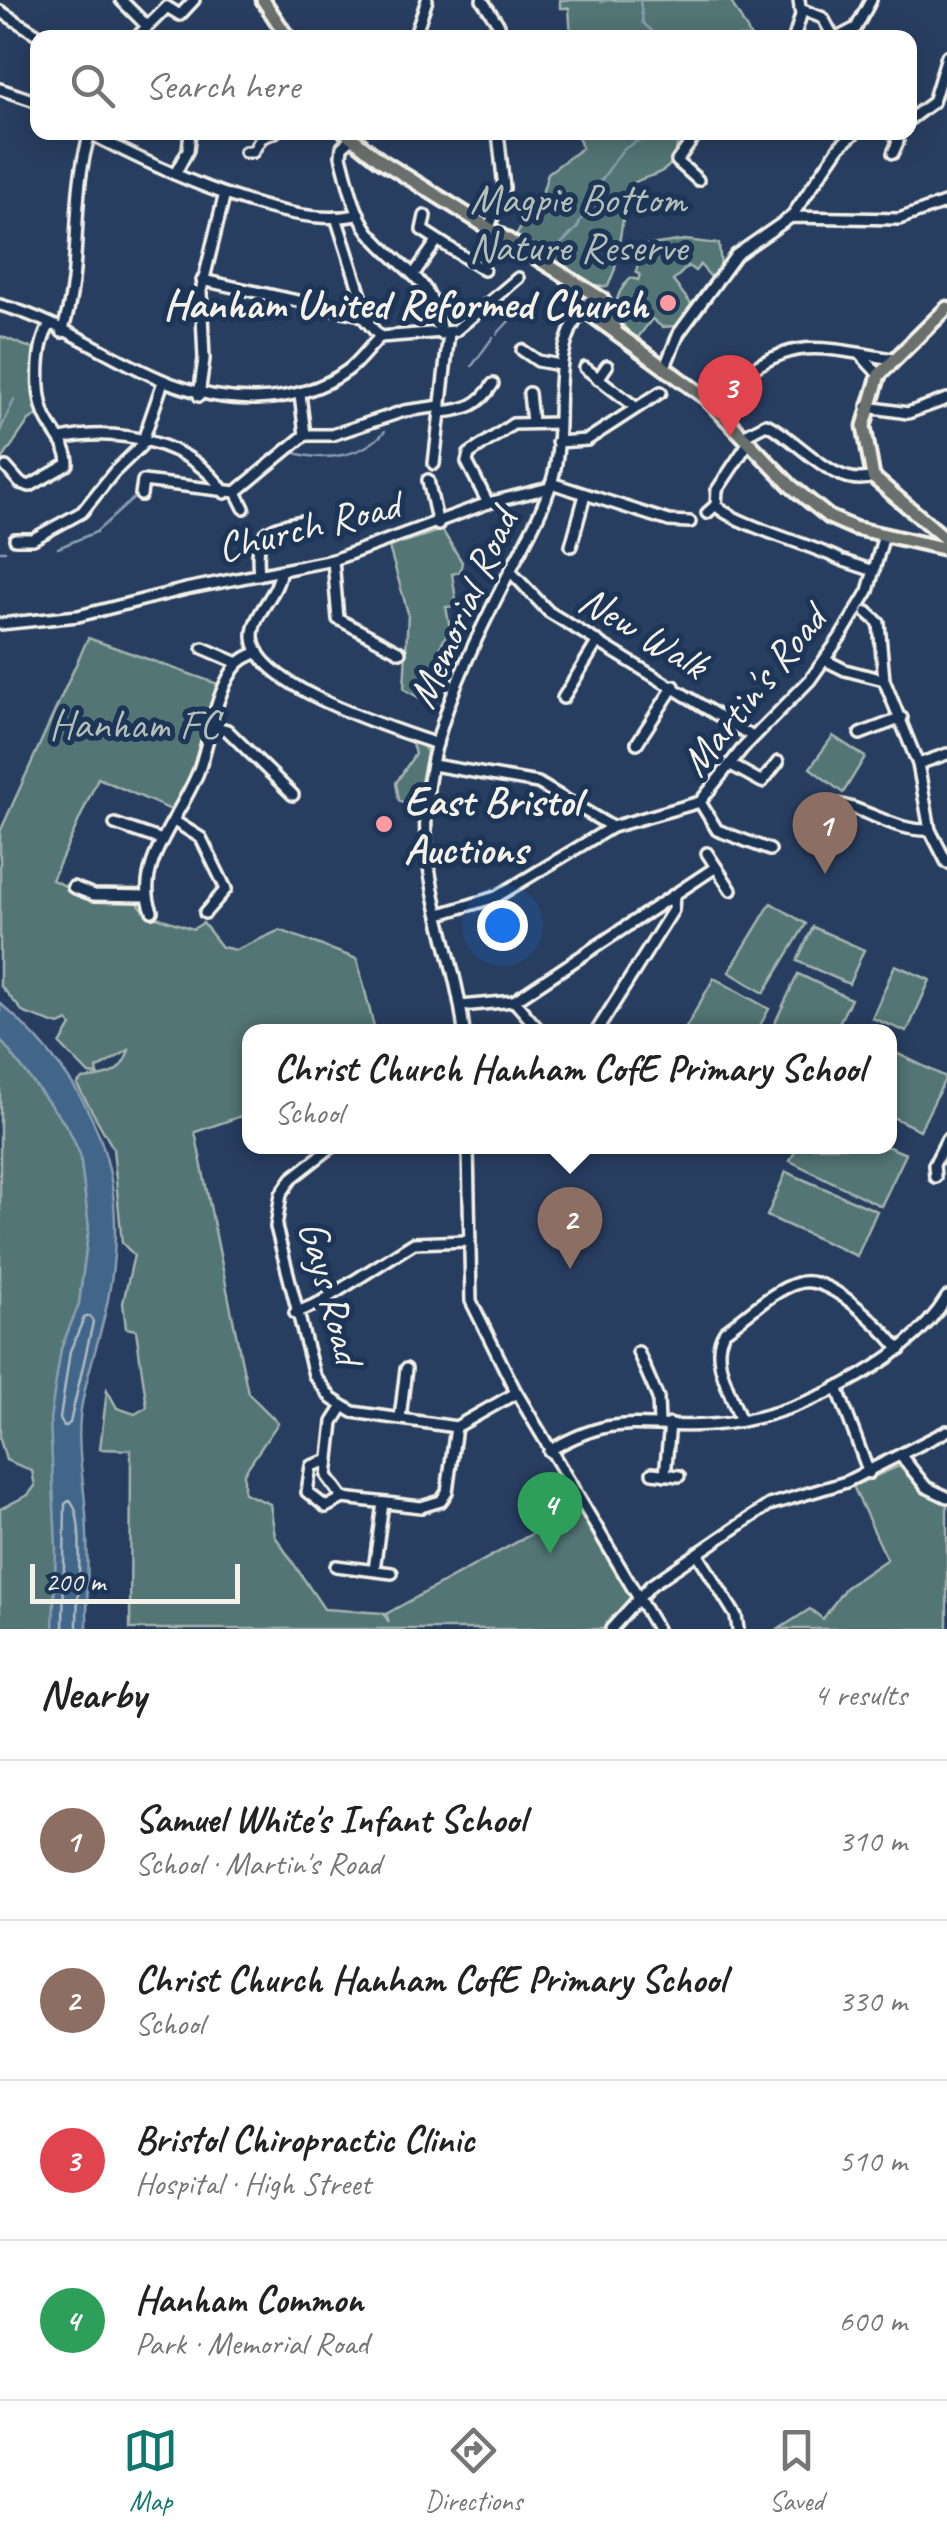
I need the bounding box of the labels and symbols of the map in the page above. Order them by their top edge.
park label: Magpie Bottom Nature Reserve [469,173,690,274]
place label: Hanham United Reformed Church [163,278,650,331]
marker: Hanham United Reformed Church [657,292,679,314]
pin: 3 [698,354,762,437]
street label: Church Road [212,477,411,575]
street label: Memorial Road [395,495,532,716]
street label: New Walk [569,573,719,693]
street label: Martin's Road [668,590,842,787]
park label: Hanham FC [49,698,225,751]
place label: East Bristol Auctions [404,775,588,876]
pin: 1 [792,792,858,874]
marker: East Bristol Auctions [373,813,395,835]
your location [477,900,528,951]
pin: 2 [538,1186,602,1269]
street label: Gays Road [286,1215,376,1375]
pin: 4 [518,1472,582,1554]
scale bar [30,1559,240,1604]

